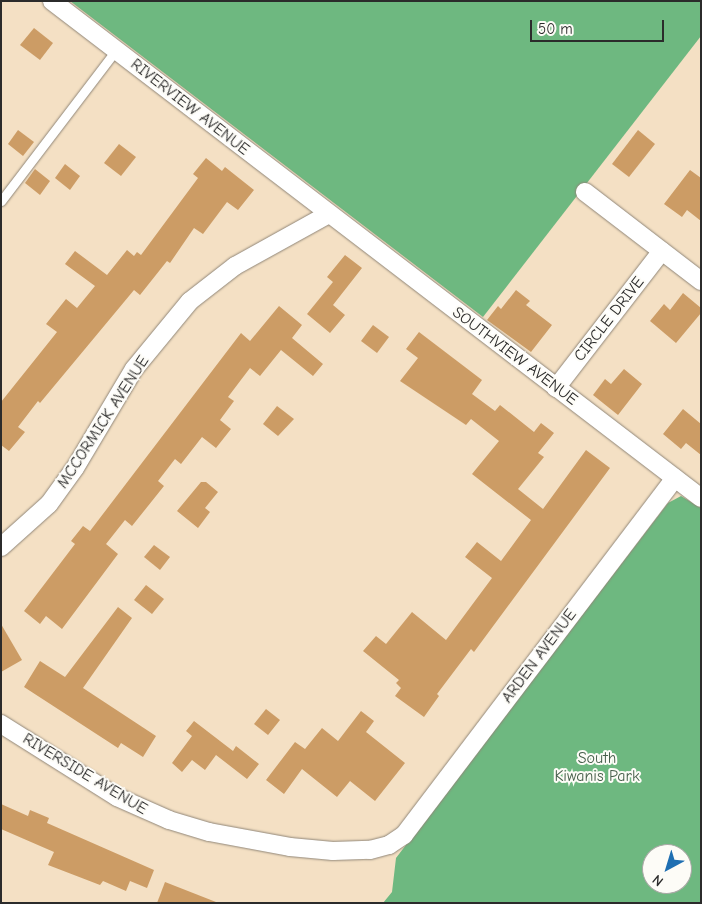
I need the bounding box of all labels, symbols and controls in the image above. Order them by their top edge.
scale bar [532,10,666,42]
text: 50 m [538,20,573,38]
street label: RIVERVIEW AVENUE [127,55,253,159]
street label: CIRCLE DRIVE [570,273,648,365]
street label: SOUTHVIEW AVENUE [449,303,581,409]
street label: MCCORMICK AVENUE [53,352,153,492]
street label: ARDEN AVENUE [497,605,581,707]
street label: RIVERSIDE AVENUE [19,729,151,819]
park label: South Kiwanis Park [554,748,640,786]
north arrow [642,844,692,894]
text: N [649,871,667,890]

